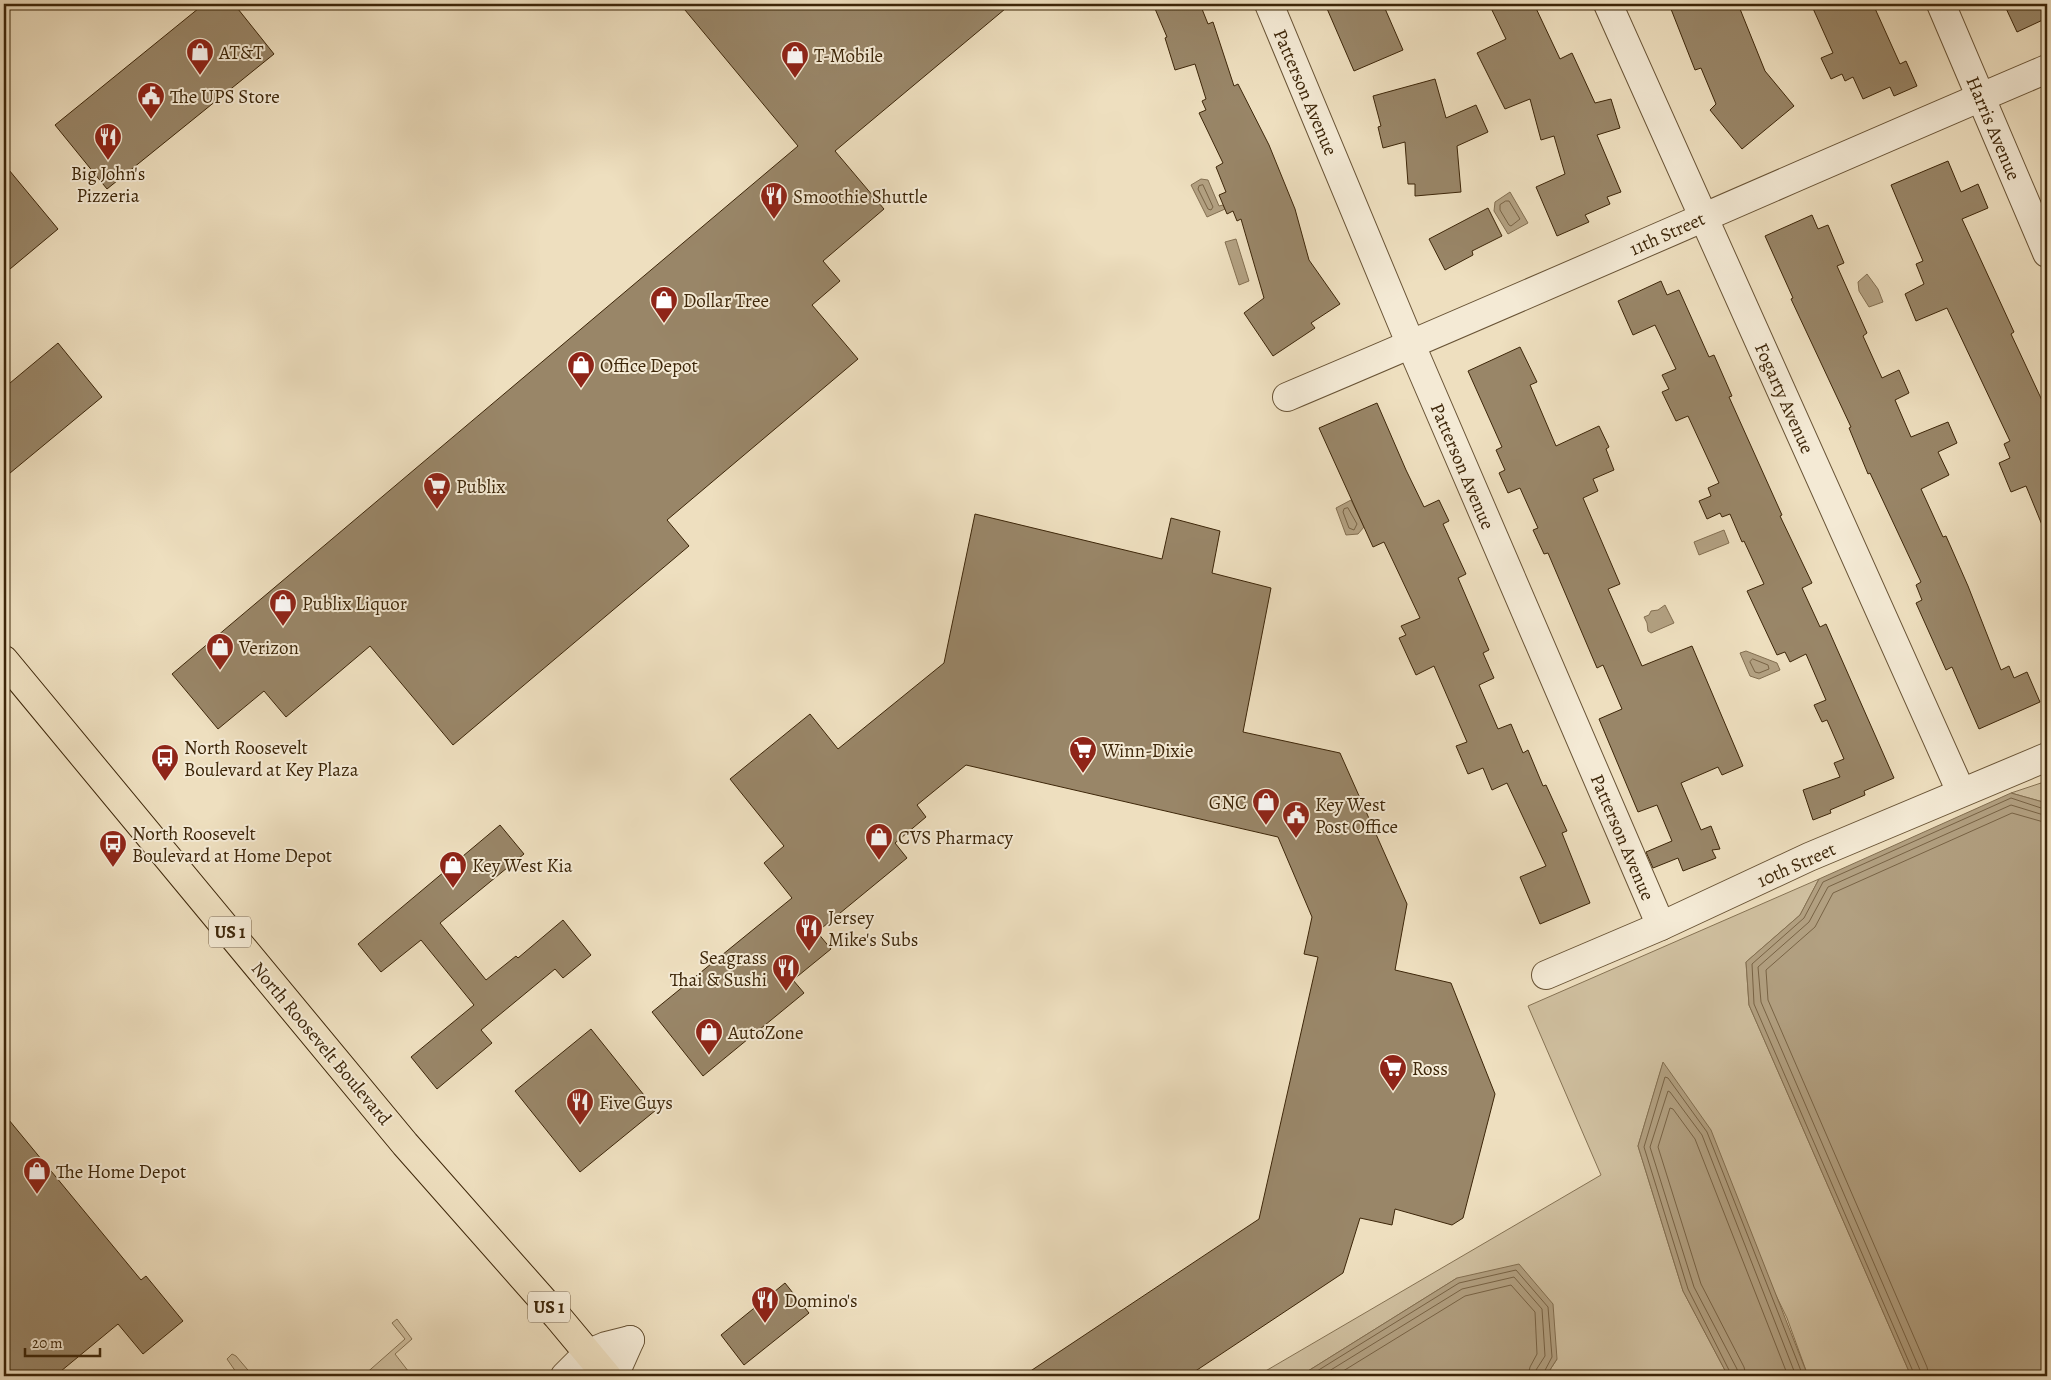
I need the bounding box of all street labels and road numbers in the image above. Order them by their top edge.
street label: Patterson Avenue [1267,25,1343,160]
street label: Harris Avenue [1959,72,2027,184]
street label: 11th Street [1626,206,1709,262]
street label: Fogarty Avenue [1748,339,1820,458]
street label: Patterson Avenue [1424,399,1500,534]
street label: Patterson Avenue [1584,770,1660,905]
street label: 10th Street [1753,836,1840,894]
road number: US 1 [209,916,251,948]
street label: North Roosevelt Boulevard [245,956,398,1132]
road number: US 1 [528,1291,570,1322]

